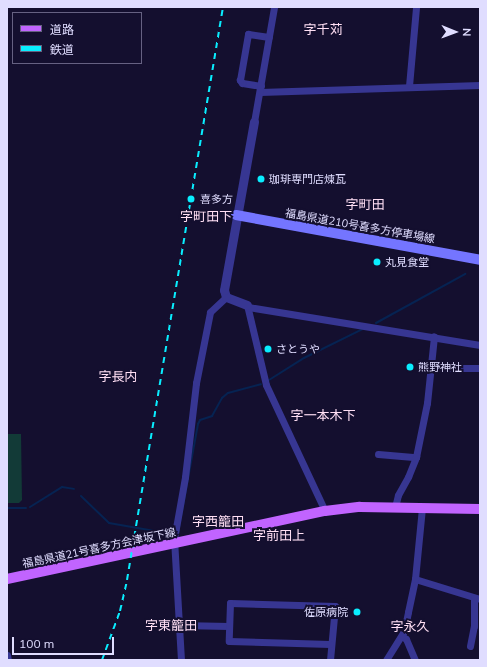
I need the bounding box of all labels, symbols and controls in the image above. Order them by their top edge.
legend [12,12,142,64]
north arrow [435,12,475,52]
district label: 字千苅 [304,21,342,37]
text: 道路 [50,22,74,37]
text: N [460,28,474,36]
text: 鉄道 [50,42,74,57]
place label: 珈琲専門店煉瓦 [269,172,346,186]
marker: 珈琲専門店煉瓦 [256,174,266,184]
place label: 喜多方 [200,192,233,206]
marker: 喜多方 [185,193,197,205]
district label: 字町田 [346,196,384,212]
street label: 福島県道210号喜多方停車場線 [284,206,436,246]
district label: 字町田下 [180,208,232,224]
place label: 丸見食堂 [385,255,429,269]
marker: 丸見食堂 [372,257,382,267]
place label: さとうや [276,342,320,356]
marker: さとうや [263,344,273,354]
place label: 熊野神社 [418,360,462,374]
marker: 熊野神社 [405,362,415,372]
district label: 字長内 [99,368,137,384]
district label: 字一本木下 [291,407,355,423]
district label: 字西籠田 [192,513,244,529]
street label: 福島県道21号喜多方会津坂下線 [21,525,177,571]
district label: 字前田上 [253,527,305,543]
place label: 佐原病院 [304,605,348,619]
marker: 佐原病院 [351,606,363,618]
district label: 字東籠田 [145,617,197,633]
district label: 字永久 [391,618,429,634]
scale bar [14,629,116,655]
text: 100 m [19,636,54,651]

